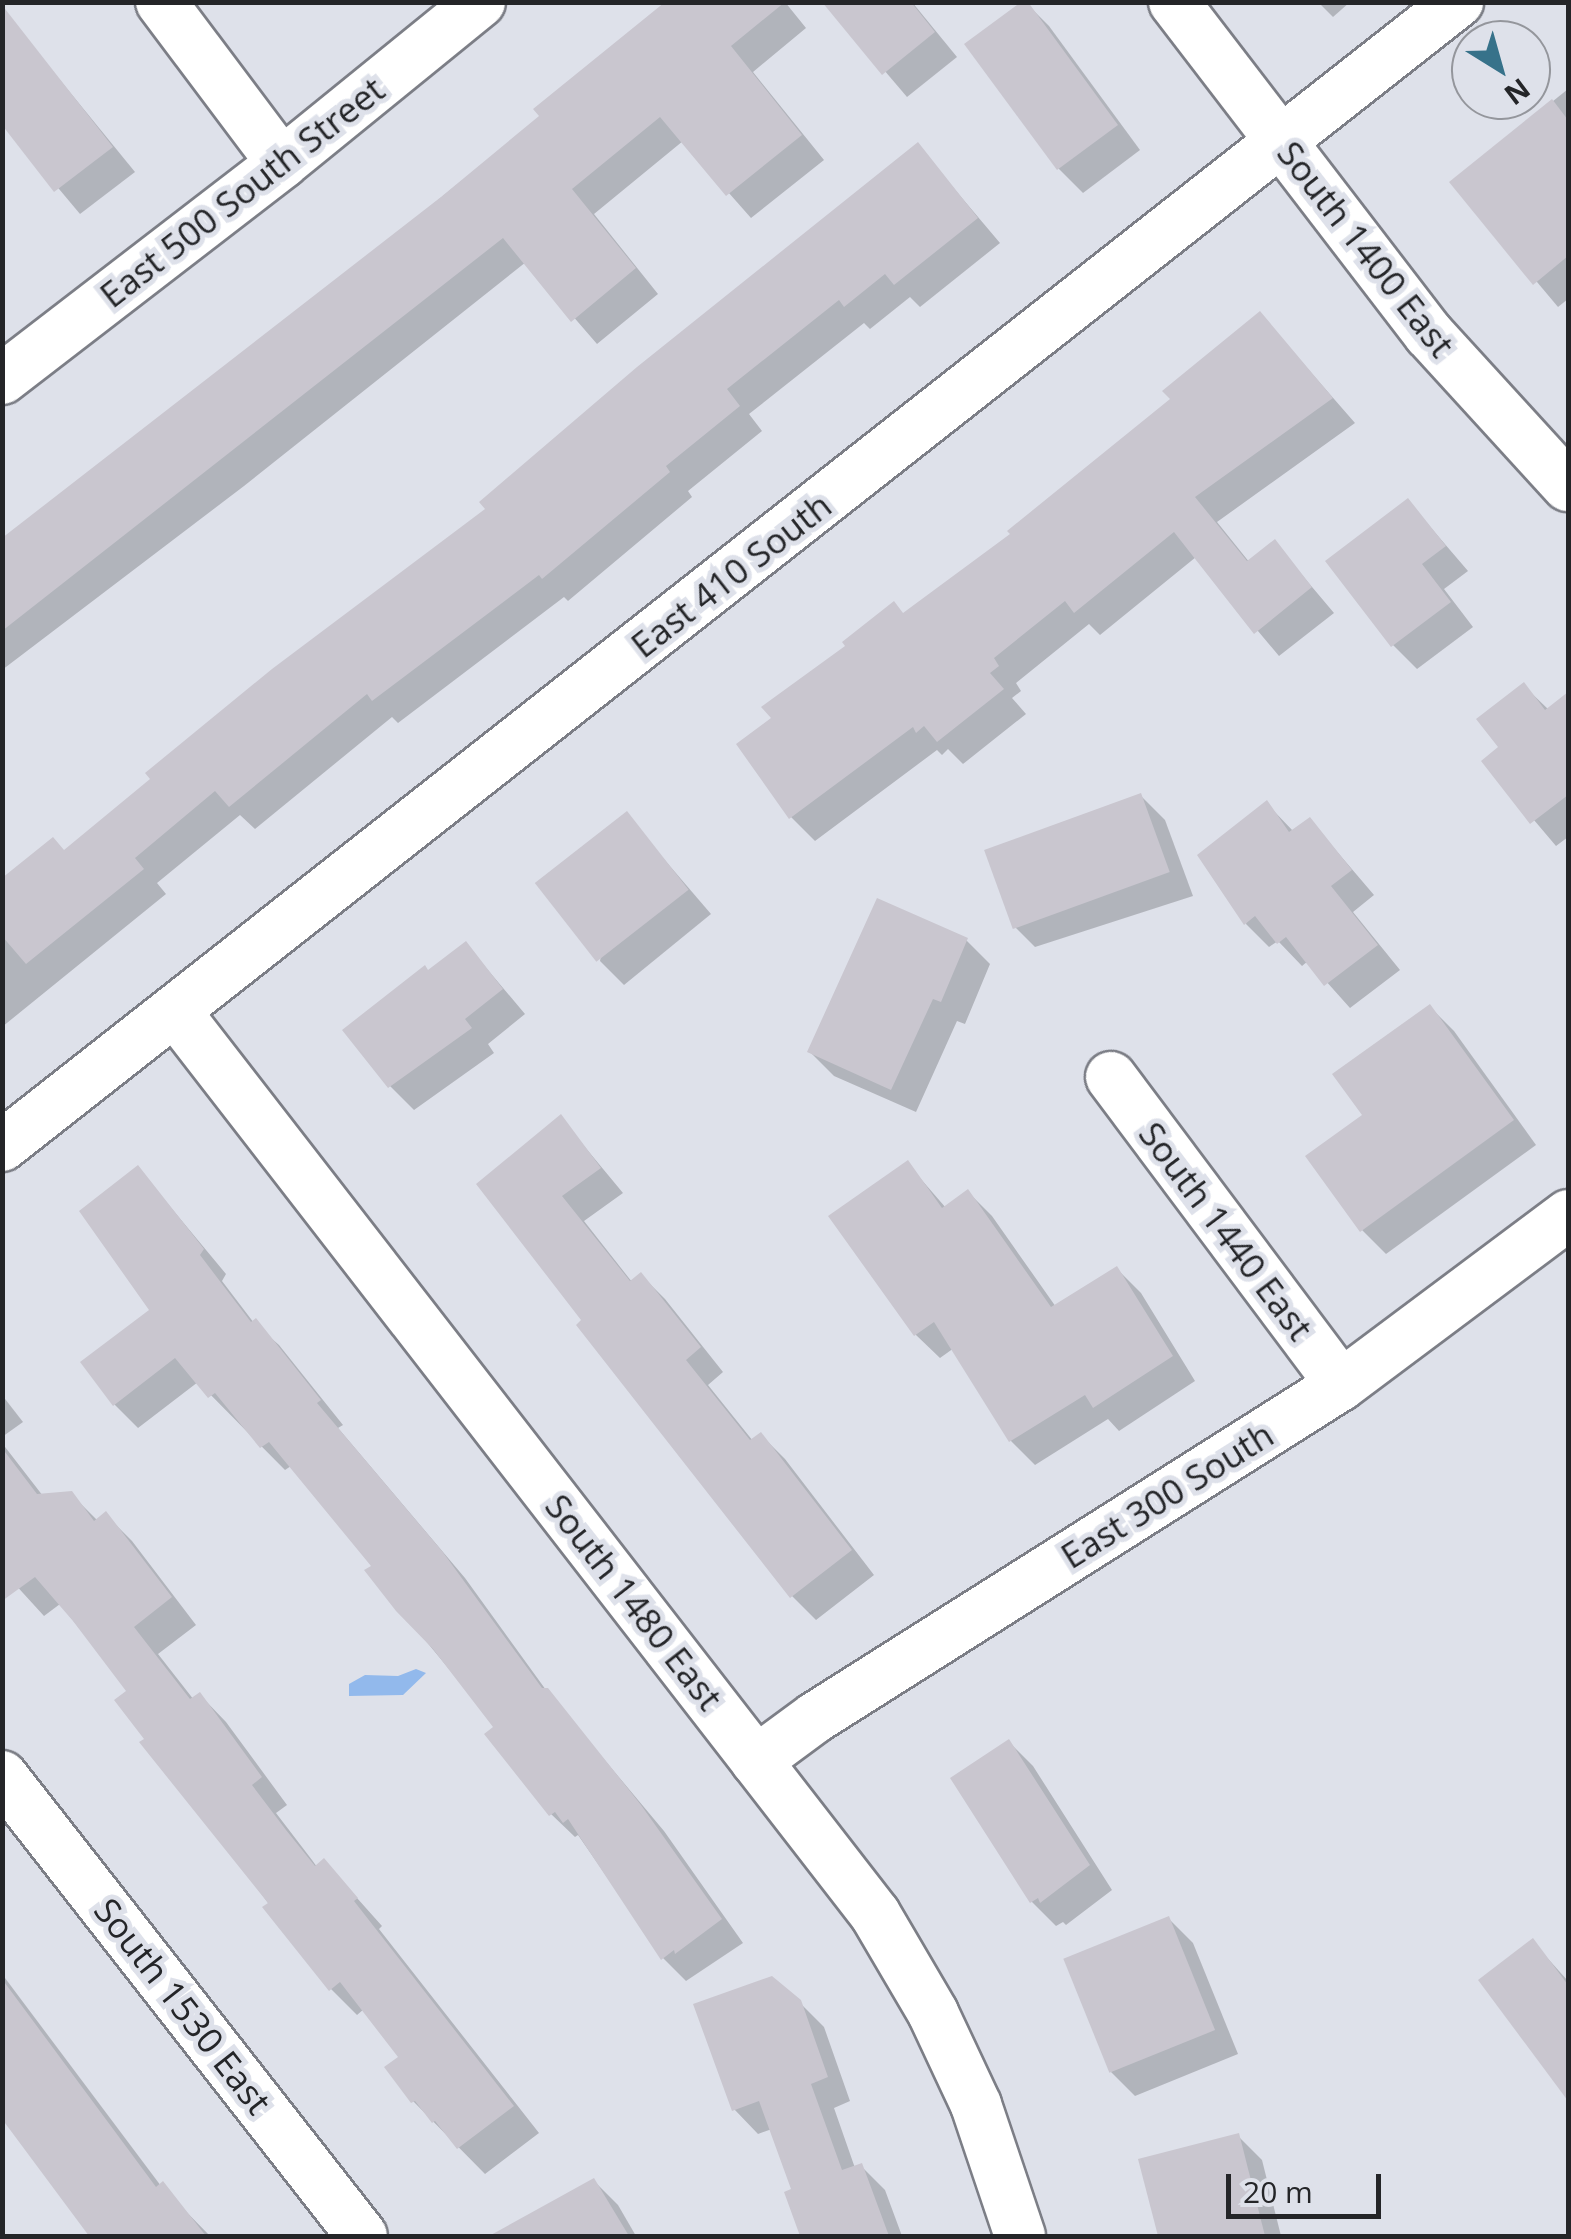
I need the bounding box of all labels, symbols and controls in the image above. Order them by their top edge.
north arrow [1451,20,1551,120]
street label: East 500 South Street [92,68,392,316]
text: N [1497,70,1538,114]
street label: South 1400 East [1269,133,1463,365]
street label: East 410 South [623,484,839,666]
street label: South 1440 East [1130,1114,1322,1348]
street label: East 300 South [1053,1413,1281,1577]
street label: South 1480 East [537,1486,731,1718]
street label: South 1530 East [86,1890,280,2122]
scale bar [1231,2154,1386,2216]
text: 20 m [1243,2171,1313,2212]

